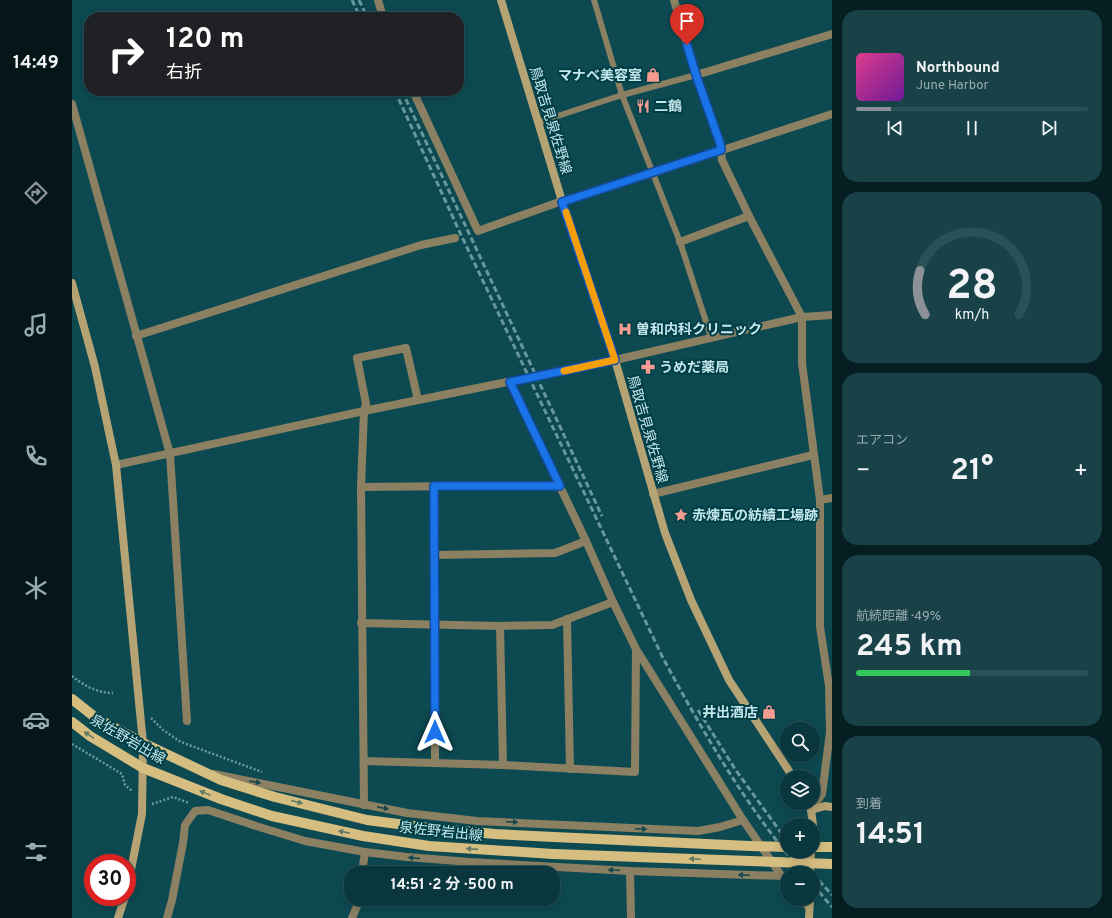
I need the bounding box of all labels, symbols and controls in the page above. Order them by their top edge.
pin [670,4,704,45]
icon: arrive [676,10,698,32]
text: 120 m [166,22,244,58]
icon: right [100,28,152,80]
text: 14:49 [13,52,59,75]
text: Northbound [916,59,1000,78]
text: 右折 [166,62,202,85]
street label: 鳥取吉見泉佐野線 [525,64,575,176]
shop icon: マナベ美容室 [645,67,661,83]
place label: マナベ美容室 [558,68,642,85]
text: June Harbor [916,78,989,94]
restaurant icon: 二鶴 [635,98,651,114]
place label: 二鶴 [654,99,682,116]
icon: previous [884,117,906,139]
icon: pause [961,117,983,139]
icon: next [1038,117,1060,139]
icon: directions [22,179,50,207]
text: 28 [946,261,998,314]
text: km/h [955,306,989,324]
icon: music [22,311,50,339]
hospital icon: 曽和内科クリニック [617,321,633,337]
place label: 曽和内科クリニック [636,321,762,339]
pharmacy icon: うめだ薬局 [640,359,656,375]
place label: うめだ薬局 [659,360,729,377]
street label: 鳥取吉見泉佐野線 [623,373,671,486]
text: エアコン [856,433,908,449]
icon: phone [22,442,50,470]
text: 21° [951,453,993,490]
text: − [856,458,870,485]
text: + [1074,458,1088,485]
place icon: 赤煉瓦の紡績工場跡 [673,507,689,523]
place label: 赤煉瓦の紡績工場跡 [692,508,818,525]
icon: climate [22,574,50,602]
text: 航続距離 · 49% [856,609,941,625]
text: 245 km [856,629,963,666]
place label: 井出酒店 [702,704,758,722]
shop icon: 井出酒店 [761,704,777,720]
icon: car [22,706,50,734]
street label: 泉佐野岩出線 [87,711,168,769]
position arrow [414,711,456,753]
map controls [780,722,820,906]
button: search [780,722,820,762]
one-way arrow [84,731,95,739]
button: layers [780,770,820,810]
one-way arrow [249,779,261,785]
one-way arrow [199,789,211,795]
text: 到着 [856,797,882,813]
one-way arrow [291,799,303,805]
one-way arrow [376,806,389,812]
text: 14:51 [856,817,925,854]
button: + [780,818,820,858]
street label: 泉佐野岩出線 [398,819,484,845]
one-way arrow [506,819,518,826]
one-way arrow [635,825,648,832]
one-way arrow [338,828,350,834]
icon: filters [22,838,50,866]
one-way arrow [466,845,478,852]
speed limit sign: 30 [84,854,136,906]
one-way arrow [408,854,420,861]
one-way arrow [688,856,701,862]
button: − [780,866,820,906]
one-way arrow [608,867,620,874]
one-way arrow [737,872,750,878]
text: 14:51 · 2 分 · 500 m [390,876,514,895]

